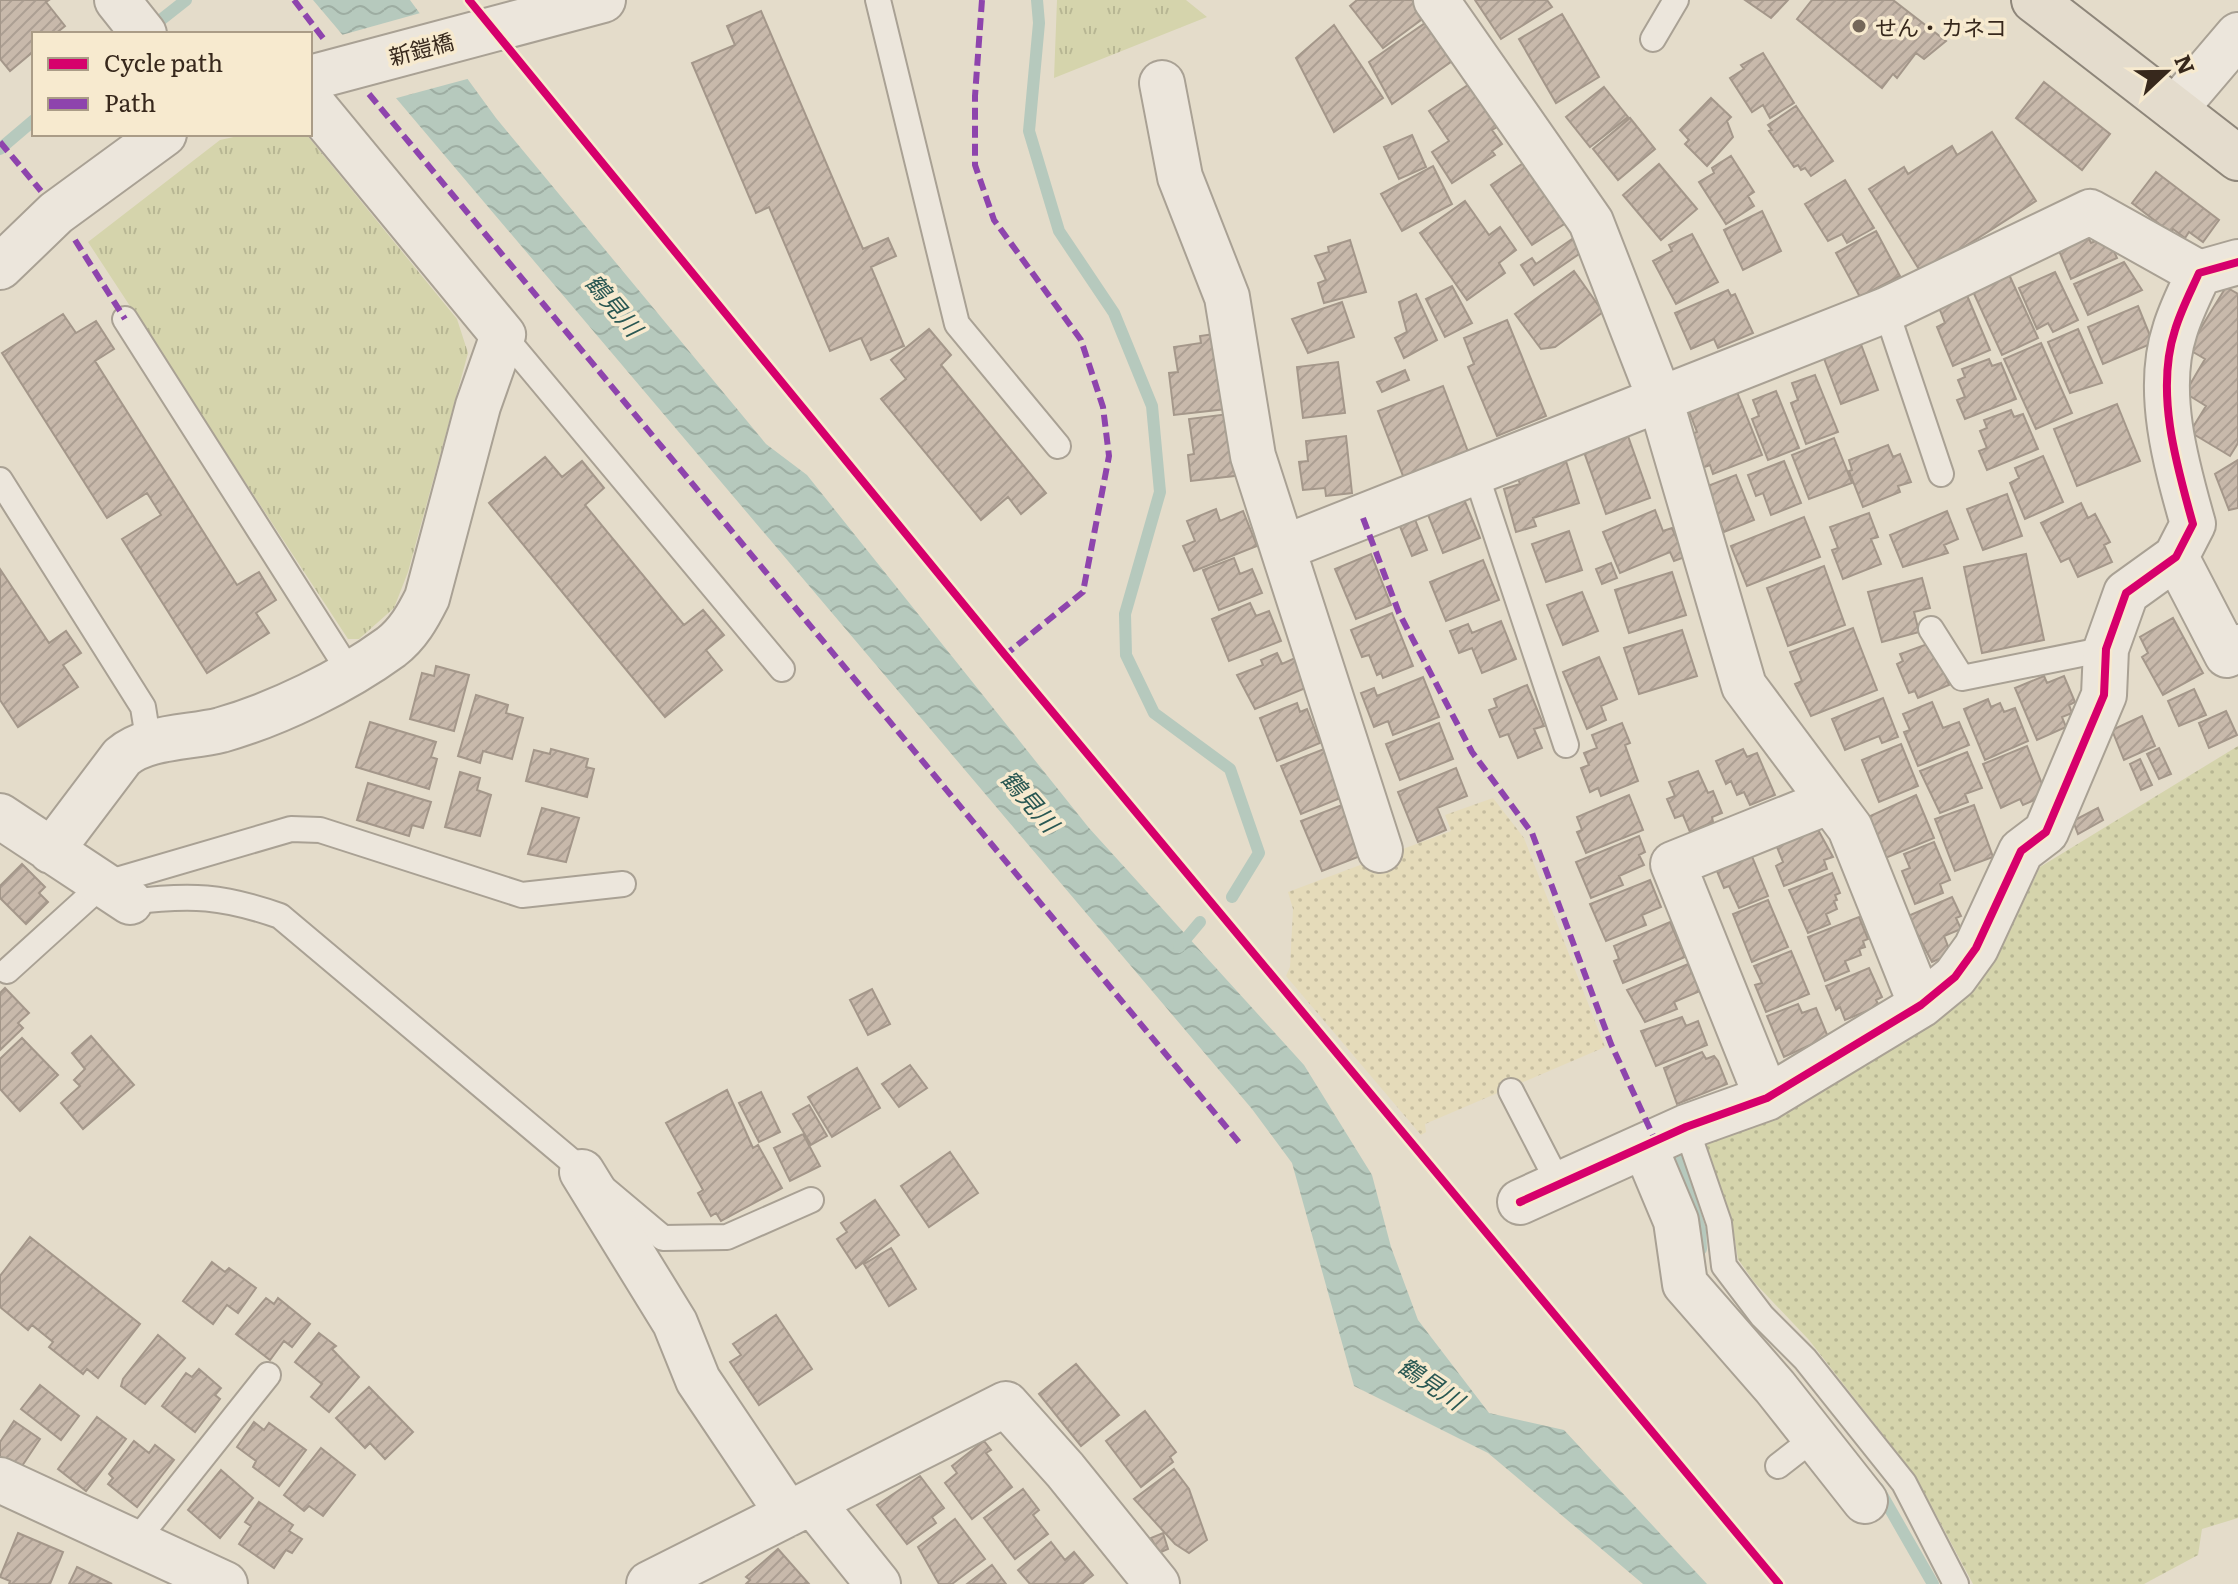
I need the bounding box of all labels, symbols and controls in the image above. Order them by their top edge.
place label: せん・カネコ [1875,10,2007,43]
marker: せん・カネコ [1850,17,1868,35]
street label: 新鎧橋 [385,24,457,72]
legend [32,32,312,136]
north arrow [2126,32,2206,112]
text: Cycle path [104,44,223,79]
text: N [2167,49,2205,79]
text: Path [104,84,156,119]
water label: 鶴見川 [578,265,653,345]
water label: 鶴見川 [994,761,1070,841]
water label: 鶴見川 [1392,1347,1474,1418]

